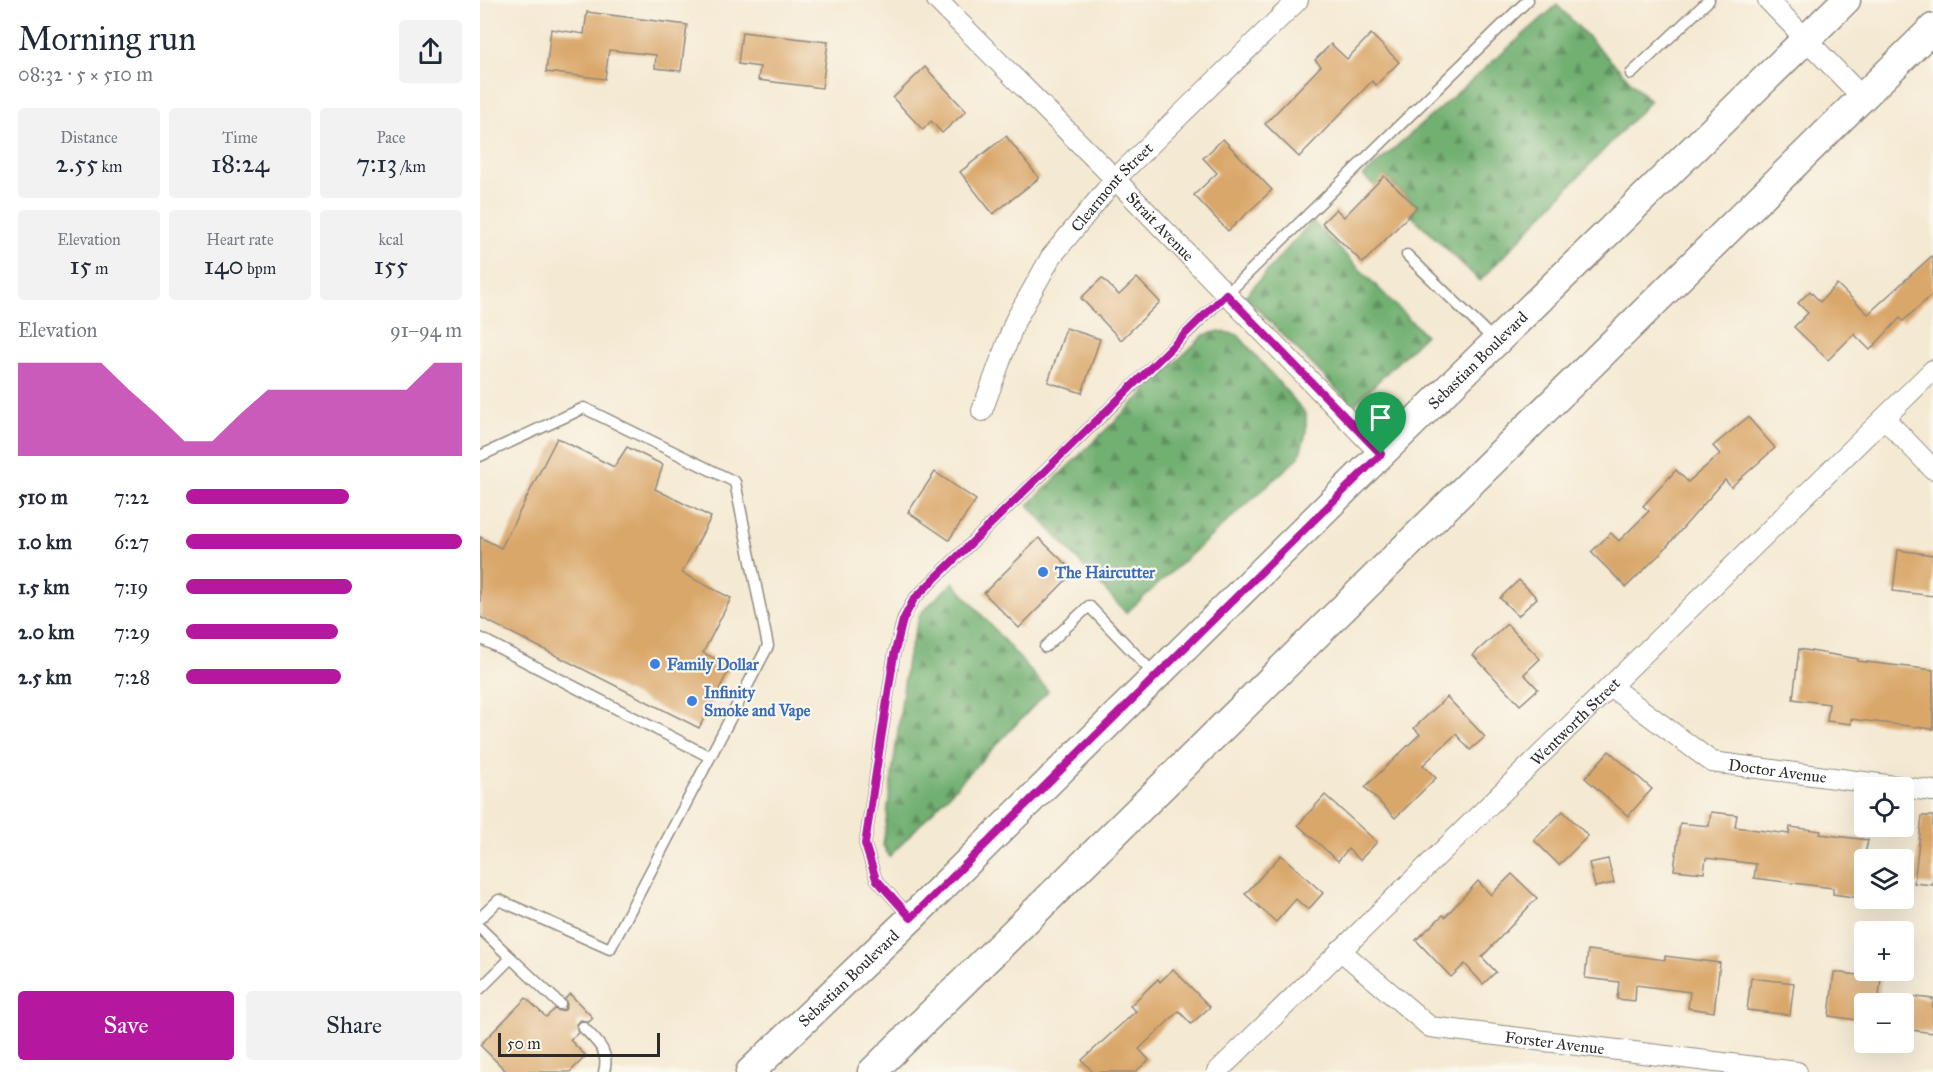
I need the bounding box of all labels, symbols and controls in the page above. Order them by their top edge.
text: Morning run [18,19,196,59]
button: share [399,20,462,83]
text: 08:32 · 5 × 510 m [18,62,153,86]
text: Distance [60,128,118,147]
text: Time [222,128,258,147]
text: Pace [376,128,406,147]
street label: Clearmont Street [1067,138,1157,236]
text: 2.55 [56,147,98,179]
text: 18:24 [211,147,269,179]
text: 7:13 [356,147,397,179]
text: km [98,157,122,176]
text: /km [397,157,426,176]
street label: Strait Avenue [1122,188,1198,265]
text: Elevation [57,230,121,249]
text: Heart rate [206,230,274,249]
text: kcal [378,230,404,249]
text: 15 [69,249,92,281]
text: 140 [204,249,244,281]
text: 155 [374,249,408,281]
text: m [92,259,109,278]
text: bpm [244,259,276,278]
street label: Sebastian Boulevard [1424,307,1532,413]
text: Elevation [18,318,97,342]
text: 91–94 m [390,318,462,342]
pin [1355,392,1406,454]
icon: arrive [1364,401,1397,434]
text: 510 m [18,485,68,509]
text: 7:22 [114,485,149,509]
text: 1.0 km [18,530,72,554]
text: 6:27 [114,530,149,554]
place label: The Haircutter [1054,563,1156,582]
marker: The Haircutter [1036,565,1050,579]
text: 1.5 km [18,575,69,599]
text: 7:19 [114,575,148,599]
text: 2.0 km [18,620,74,644]
text: 7:29 [114,620,150,644]
place label: Family Dollar [667,655,760,675]
marker: Family Dollar [648,657,662,671]
text: 2.5 km [18,665,72,689]
text: 7:28 [114,665,150,689]
street label: Wentworth Street [1526,673,1624,770]
place label: Infinity Smoke and Vape [704,683,811,721]
marker: Infinity Smoke and Vape [685,694,699,708]
street label: Doctor Avenue [1727,755,1828,787]
map controls [1854,777,1914,1053]
button: locate [1854,777,1914,837]
button: layers [1854,849,1914,909]
button: + [1854,921,1914,981]
street label: Sebastian Boulevard [794,926,903,1031]
button: Save [18,991,234,1060]
button: Share [246,991,462,1060]
button: − [1854,993,1914,1053]
street label: Forster Avenue [1504,1027,1606,1058]
scale bar [498,1030,660,1058]
text: 50 m [507,1034,541,1053]

